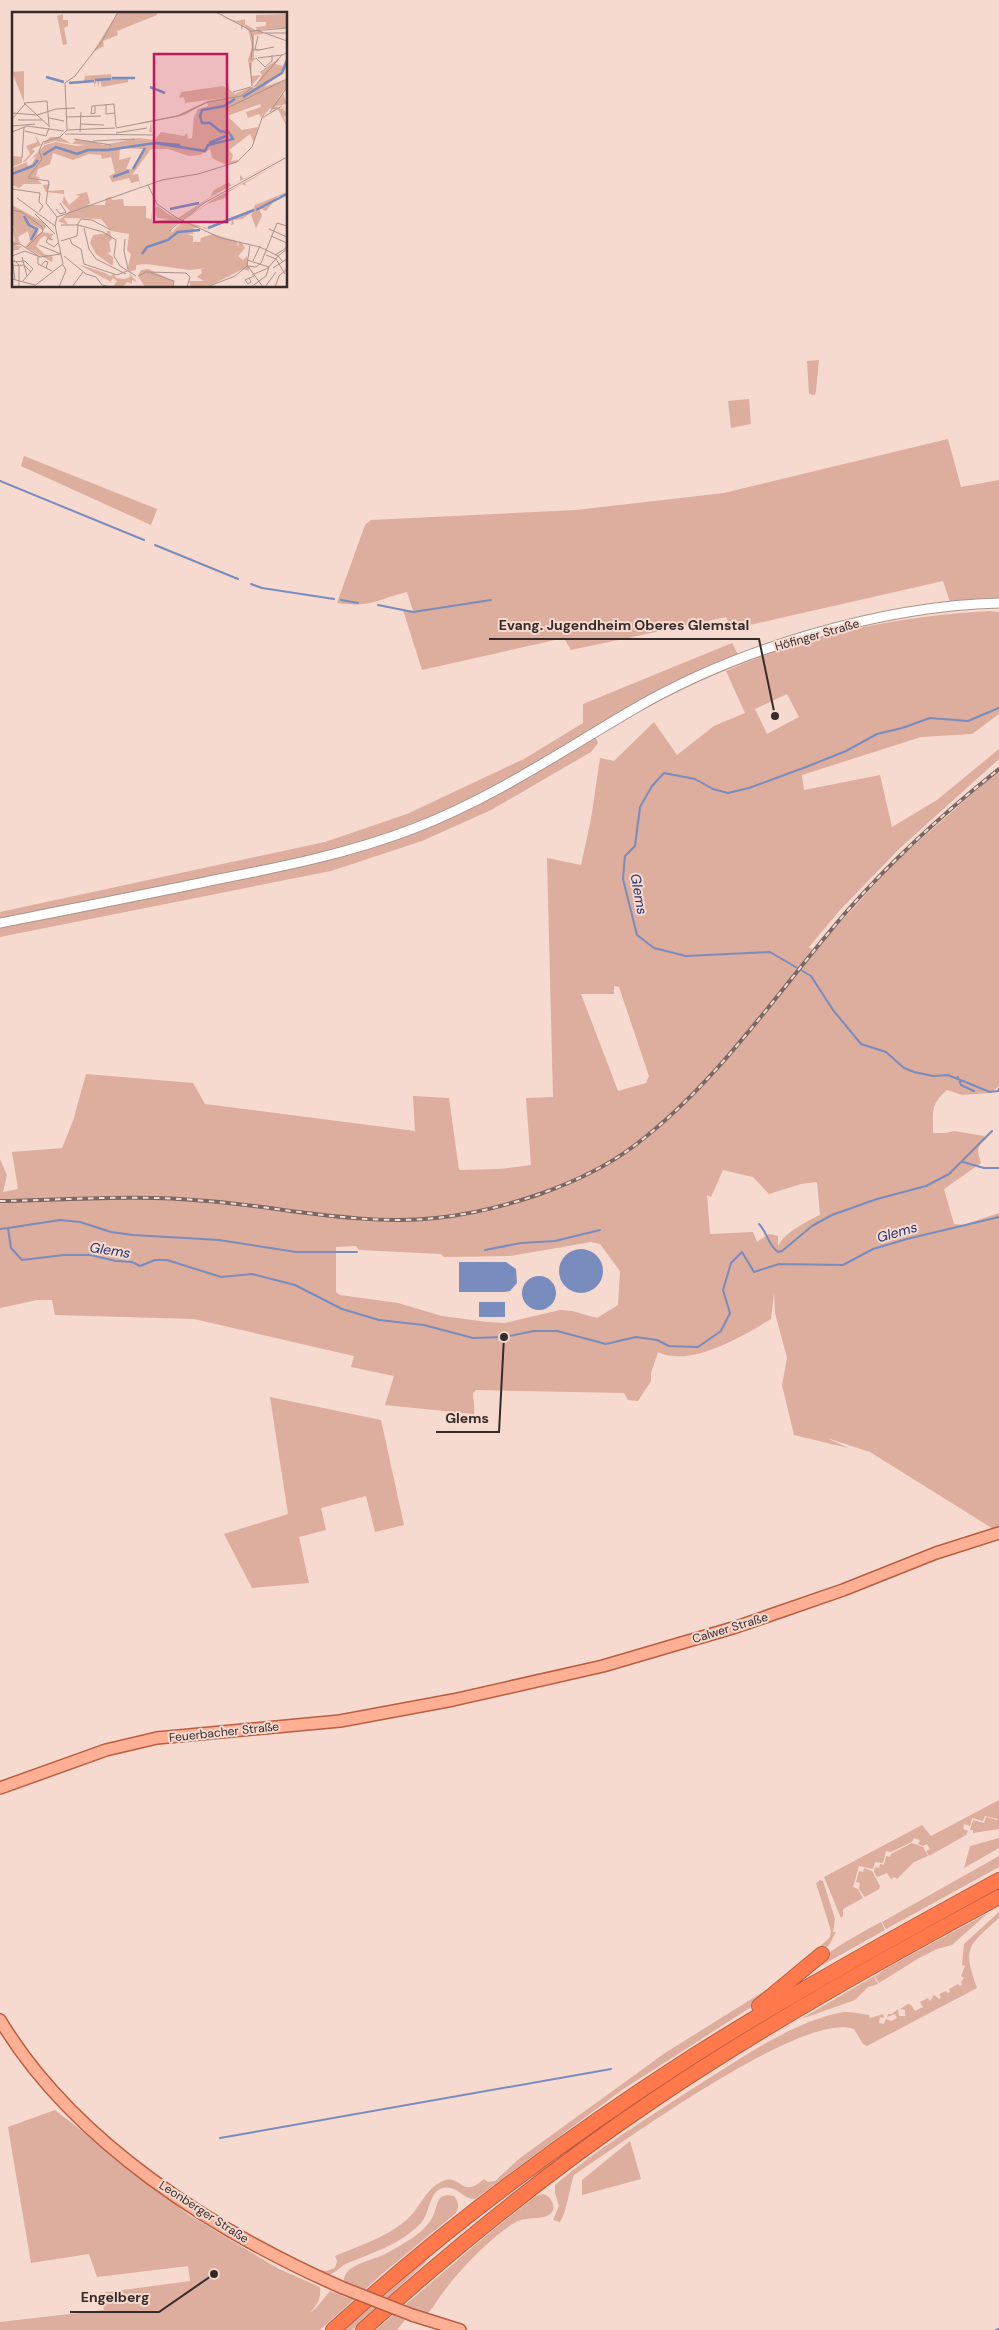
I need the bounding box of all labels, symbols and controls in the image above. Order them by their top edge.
inset map [12,12,288,288]
callout: Evang. Jugendheim Oberes Glemstal [489,610,759,639]
street label: Höfinger Straße [773,615,861,655]
text: Evang. Jugendheim Oberes Glemstal [499,616,749,634]
water label: Glems [627,872,651,916]
water label: Glems [875,1218,919,1246]
water label: Glems [88,1238,132,1262]
callout: Glems [436,1403,499,1432]
text: Glems [445,1409,489,1427]
street label: Calwer Straße [690,1609,770,1647]
street label: Feuerbacher Straße [168,1718,280,1746]
street label: Leonberger Straße [156,2177,252,2247]
callout: Engelberg [70,2283,159,2312]
text: Engelberg [81,2288,149,2306]

